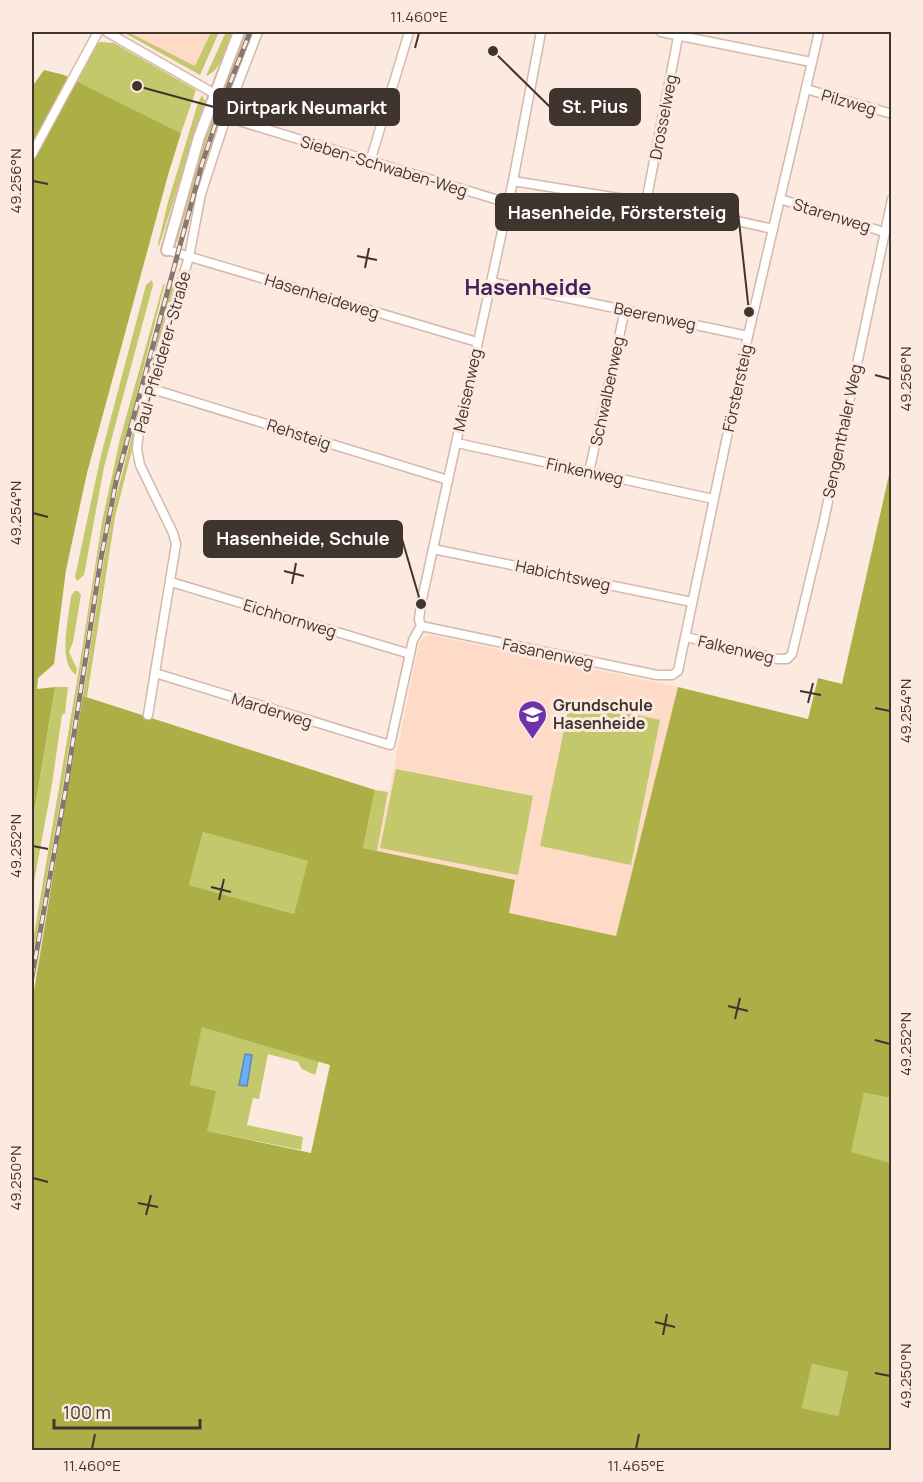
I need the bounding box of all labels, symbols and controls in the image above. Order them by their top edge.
text: 11.460°E [390,6,448,27]
street label: Drosselweg [644,72,682,162]
street label: Pilzweg [819,84,879,120]
callout: Dirtpark Neumarkt [214,89,399,125]
callout: St. Pius [550,89,640,125]
text: St. Pius [562,94,628,118]
text: Dirtpark Neumarkt [227,95,387,119]
street label: Sieben-Schwaben-Weg [298,130,470,202]
text: 49.256°N [5,148,26,214]
street label: Starenweg [790,193,874,237]
callout: Hasenheide, Förstersteig [496,194,738,230]
text: Hasenheide, Förstersteig [508,200,726,224]
street label: Hasenheideweg [262,268,382,324]
street label: Paul-Pfleiderer-Straße [128,269,196,435]
district label: Hasenheide [464,272,592,302]
street label: Beerenweg [612,297,698,335]
street label: Schwalbenweg [585,334,629,448]
street label: Förstersteig [717,342,757,434]
street label: Meisenweg [447,346,487,434]
text: 49.256°N [895,346,916,412]
street label: Sengenthaler Weg [817,362,867,500]
street label: Rehsteig [264,413,334,455]
street label: Finkenweg [544,452,626,490]
text: 49.254°N [5,481,26,545]
callout: Hasenheide, Schule [204,521,402,557]
text: Hasenheide, Schule [216,526,390,550]
street label: Habichtsweg [513,554,613,596]
street label: Eichhornweg [241,593,339,643]
street label: Falkenweg [696,630,776,668]
street label: Fasanenweg [500,633,596,673]
text: 49.254°N [895,679,916,743]
street label: Marderweg [229,687,315,733]
place label: Grundschule Hasenheide [553,694,653,734]
school or university icon: Grundschule Hasenheide [516,698,548,740]
text: 49.252°N [5,814,26,878]
text: 49.252°N [895,1012,916,1076]
text: 49.250°N [5,1146,26,1210]
text: 49.250°N [895,1344,916,1408]
scale bar [54,1392,200,1430]
text: 100 m [63,1400,111,1424]
text: 11.460°E [63,1455,121,1476]
text: 11.465°E [607,1455,665,1476]

